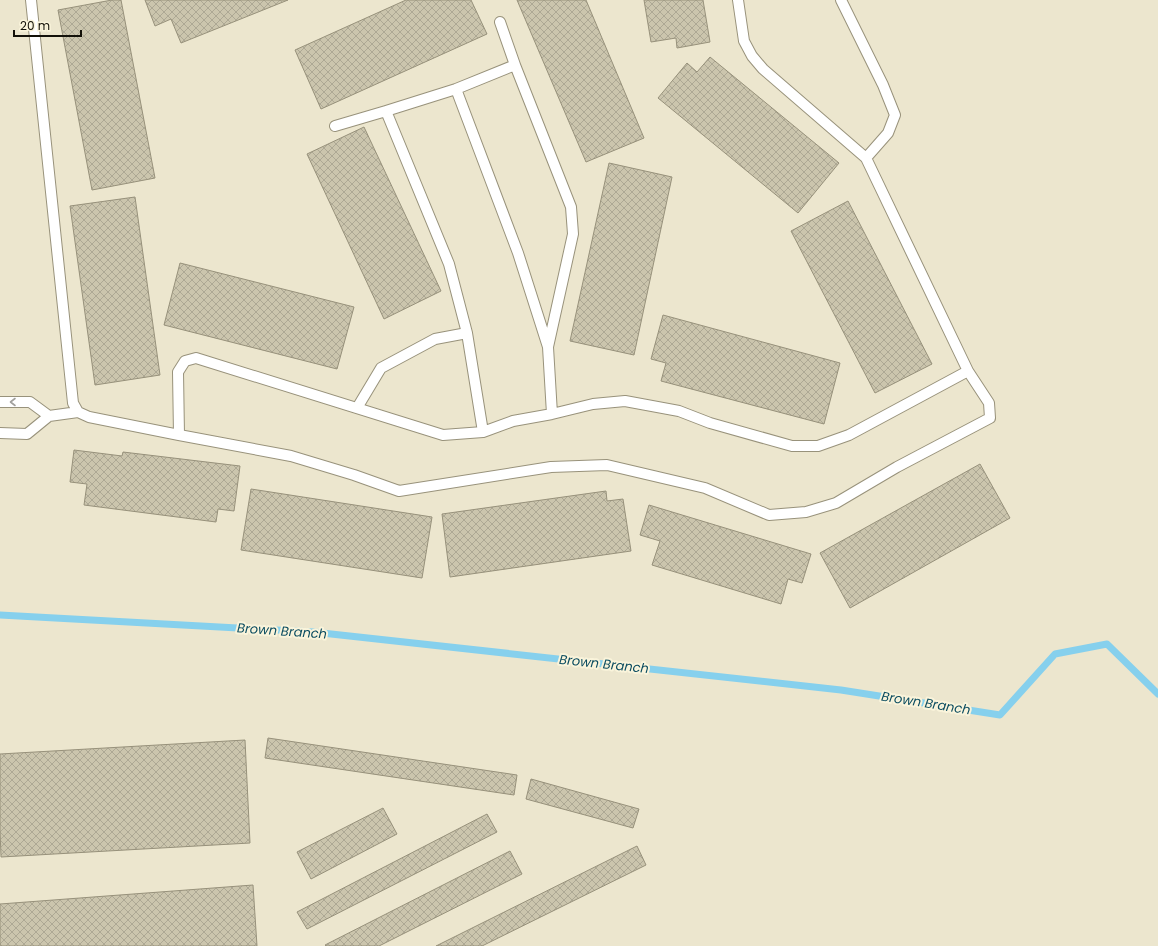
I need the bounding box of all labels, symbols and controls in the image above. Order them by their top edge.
scale bar [14,12,81,38]
text: 20 m [20,17,50,34]
one-way arrow [10,398,16,406]
water label: Brown Branch [236,618,328,644]
water label: Brown Branch [558,650,650,678]
water label: Brown Branch [880,687,972,719]

